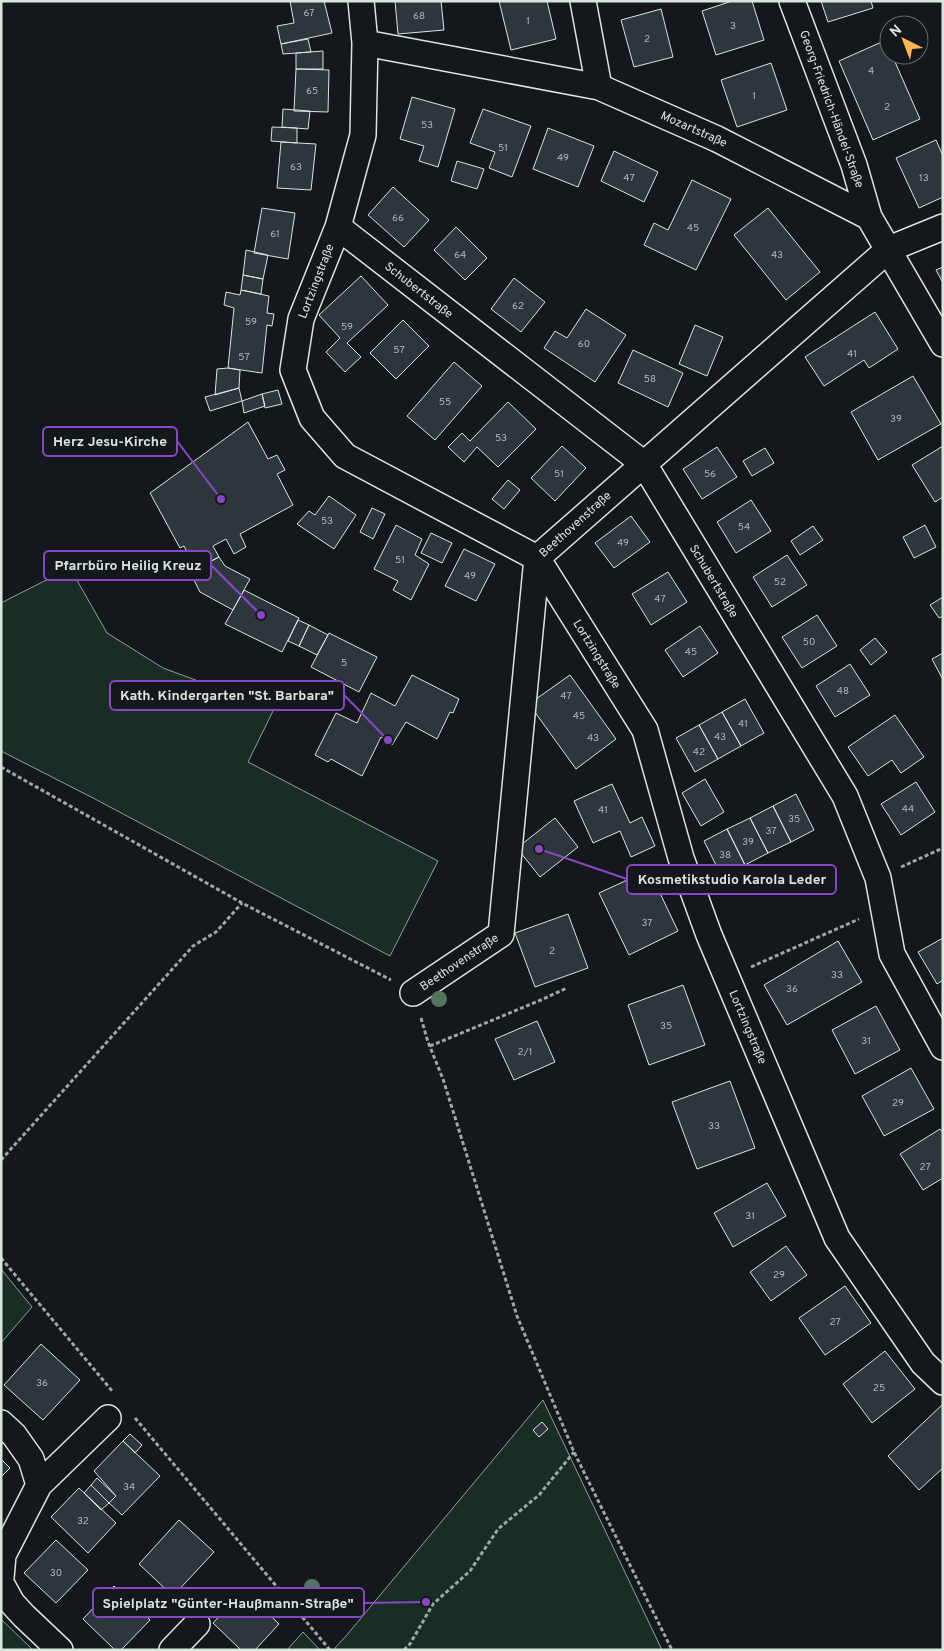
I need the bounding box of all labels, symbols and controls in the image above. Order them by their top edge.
house number: 67 [304,7,315,20]
house number: 68 [413,10,425,23]
house number: 1 [526,15,530,28]
north arrow [879,15,929,65]
house number: 3 [730,20,736,33]
text: N [887,22,906,41]
street label: Georg-Friedrich-Händel-Straße [795,28,867,190]
house number: 2 [644,33,650,46]
house number: 4 [868,65,874,78]
house number: 65 [306,85,318,98]
house number: 1 [752,90,756,103]
house number: 2 [884,101,890,114]
street label: Mozartstraße [658,108,729,152]
house number: 53 [421,119,433,132]
house number: 51 [498,142,508,155]
house number: 49 [557,152,569,165]
house number: 63 [290,161,302,174]
house number: 47 [623,172,635,185]
house number: 13 [919,172,929,185]
house number: 66 [392,212,404,225]
house number: 45 [687,222,699,235]
house number: 61 [270,228,280,241]
street label: Lortzingstraße [295,242,339,321]
house number: 64 [454,249,466,262]
house number: 43 [771,249,783,262]
street label: Schubertstraße [381,259,456,323]
house number: 62 [512,300,524,313]
house number: 59 [245,316,257,329]
house number: 59 [341,321,353,334]
house number: 60 [578,338,590,351]
house number: 57 [393,344,405,357]
house number: 41 [847,348,857,361]
house number: 57 [238,351,250,364]
house number: 58 [644,373,656,386]
house number: 55 [439,396,451,409]
house number: 39 [890,413,902,426]
callout: Herz Jesu-Kirche [43,427,177,456]
house number: 53 [495,432,507,445]
text: Herz Jesu-Kirche [53,434,167,451]
house number: 51 [554,468,564,481]
house number: 56 [704,468,716,481]
street label: Beethovenstraße [536,488,615,561]
house number: 53 [321,515,333,528]
house number: 54 [738,521,750,534]
house number: 49 [617,537,629,550]
street label: Schubertstraße [685,542,741,621]
callout: Pfarrbüro Heilig Kreuz [44,551,211,580]
house number: 51 [395,554,405,567]
text: Pfarrbüro Heilig Kreuz [54,558,202,575]
house number: 49 [464,570,476,583]
house number: 52 [774,576,786,589]
house number: 47 [654,593,666,606]
street label: Lortzingstraße [568,617,624,692]
house number: 50 [803,636,815,649]
house number: 45 [685,646,697,659]
house number: 5 [341,657,347,670]
callout: Kath. Kindergarten "St. Barbara" [110,681,344,710]
house number: 48 [837,685,849,698]
text: Kath. Kindergarten "St. Barbara" [120,688,334,705]
house number: 47 [560,690,572,703]
house number: 45 [573,710,585,723]
house number: 41 [738,718,748,731]
house number: 43 [714,731,726,744]
house number: 43 [587,732,599,745]
house number: 42 [693,746,705,759]
house number: 44 [902,803,914,816]
house number: 41 [598,804,608,817]
house number: 35 [788,813,800,826]
house number: 37 [765,825,777,838]
house number: 39 [742,836,754,849]
house number: 38 [719,849,731,862]
callout: Kosmetikstudio Karola Leder [627,865,836,894]
text: Kosmetikstudio Karola Leder [638,872,826,889]
house number: 37 [641,917,653,930]
street label: Beethovenstraße [417,931,502,995]
house number: 2 [549,945,555,958]
house number: 33 [831,969,843,982]
house number: 36 [786,983,798,996]
street label: Lortzingstraße [724,988,770,1067]
house number: 35 [660,1020,672,1033]
house number: 31 [861,1035,871,1048]
house number: 2/1 [518,1046,532,1059]
house number: 29 [892,1097,904,1110]
house number: 33 [708,1120,720,1133]
house number: 27 [919,1161,931,1174]
house number: 31 [745,1210,755,1223]
house number: 29 [773,1269,785,1282]
house number: 27 [829,1316,841,1329]
house number: 36 [36,1377,48,1390]
house number: 25 [873,1382,885,1395]
house number: 34 [123,1481,135,1494]
house number: 32 [77,1515,89,1528]
house number: 30 [50,1567,62,1580]
callout: Spielplatz "Günter-Haußmann-Straße" [93,1588,364,1617]
text: Spielplatz "Günter-Haußmann-Straße" [102,1596,354,1613]

